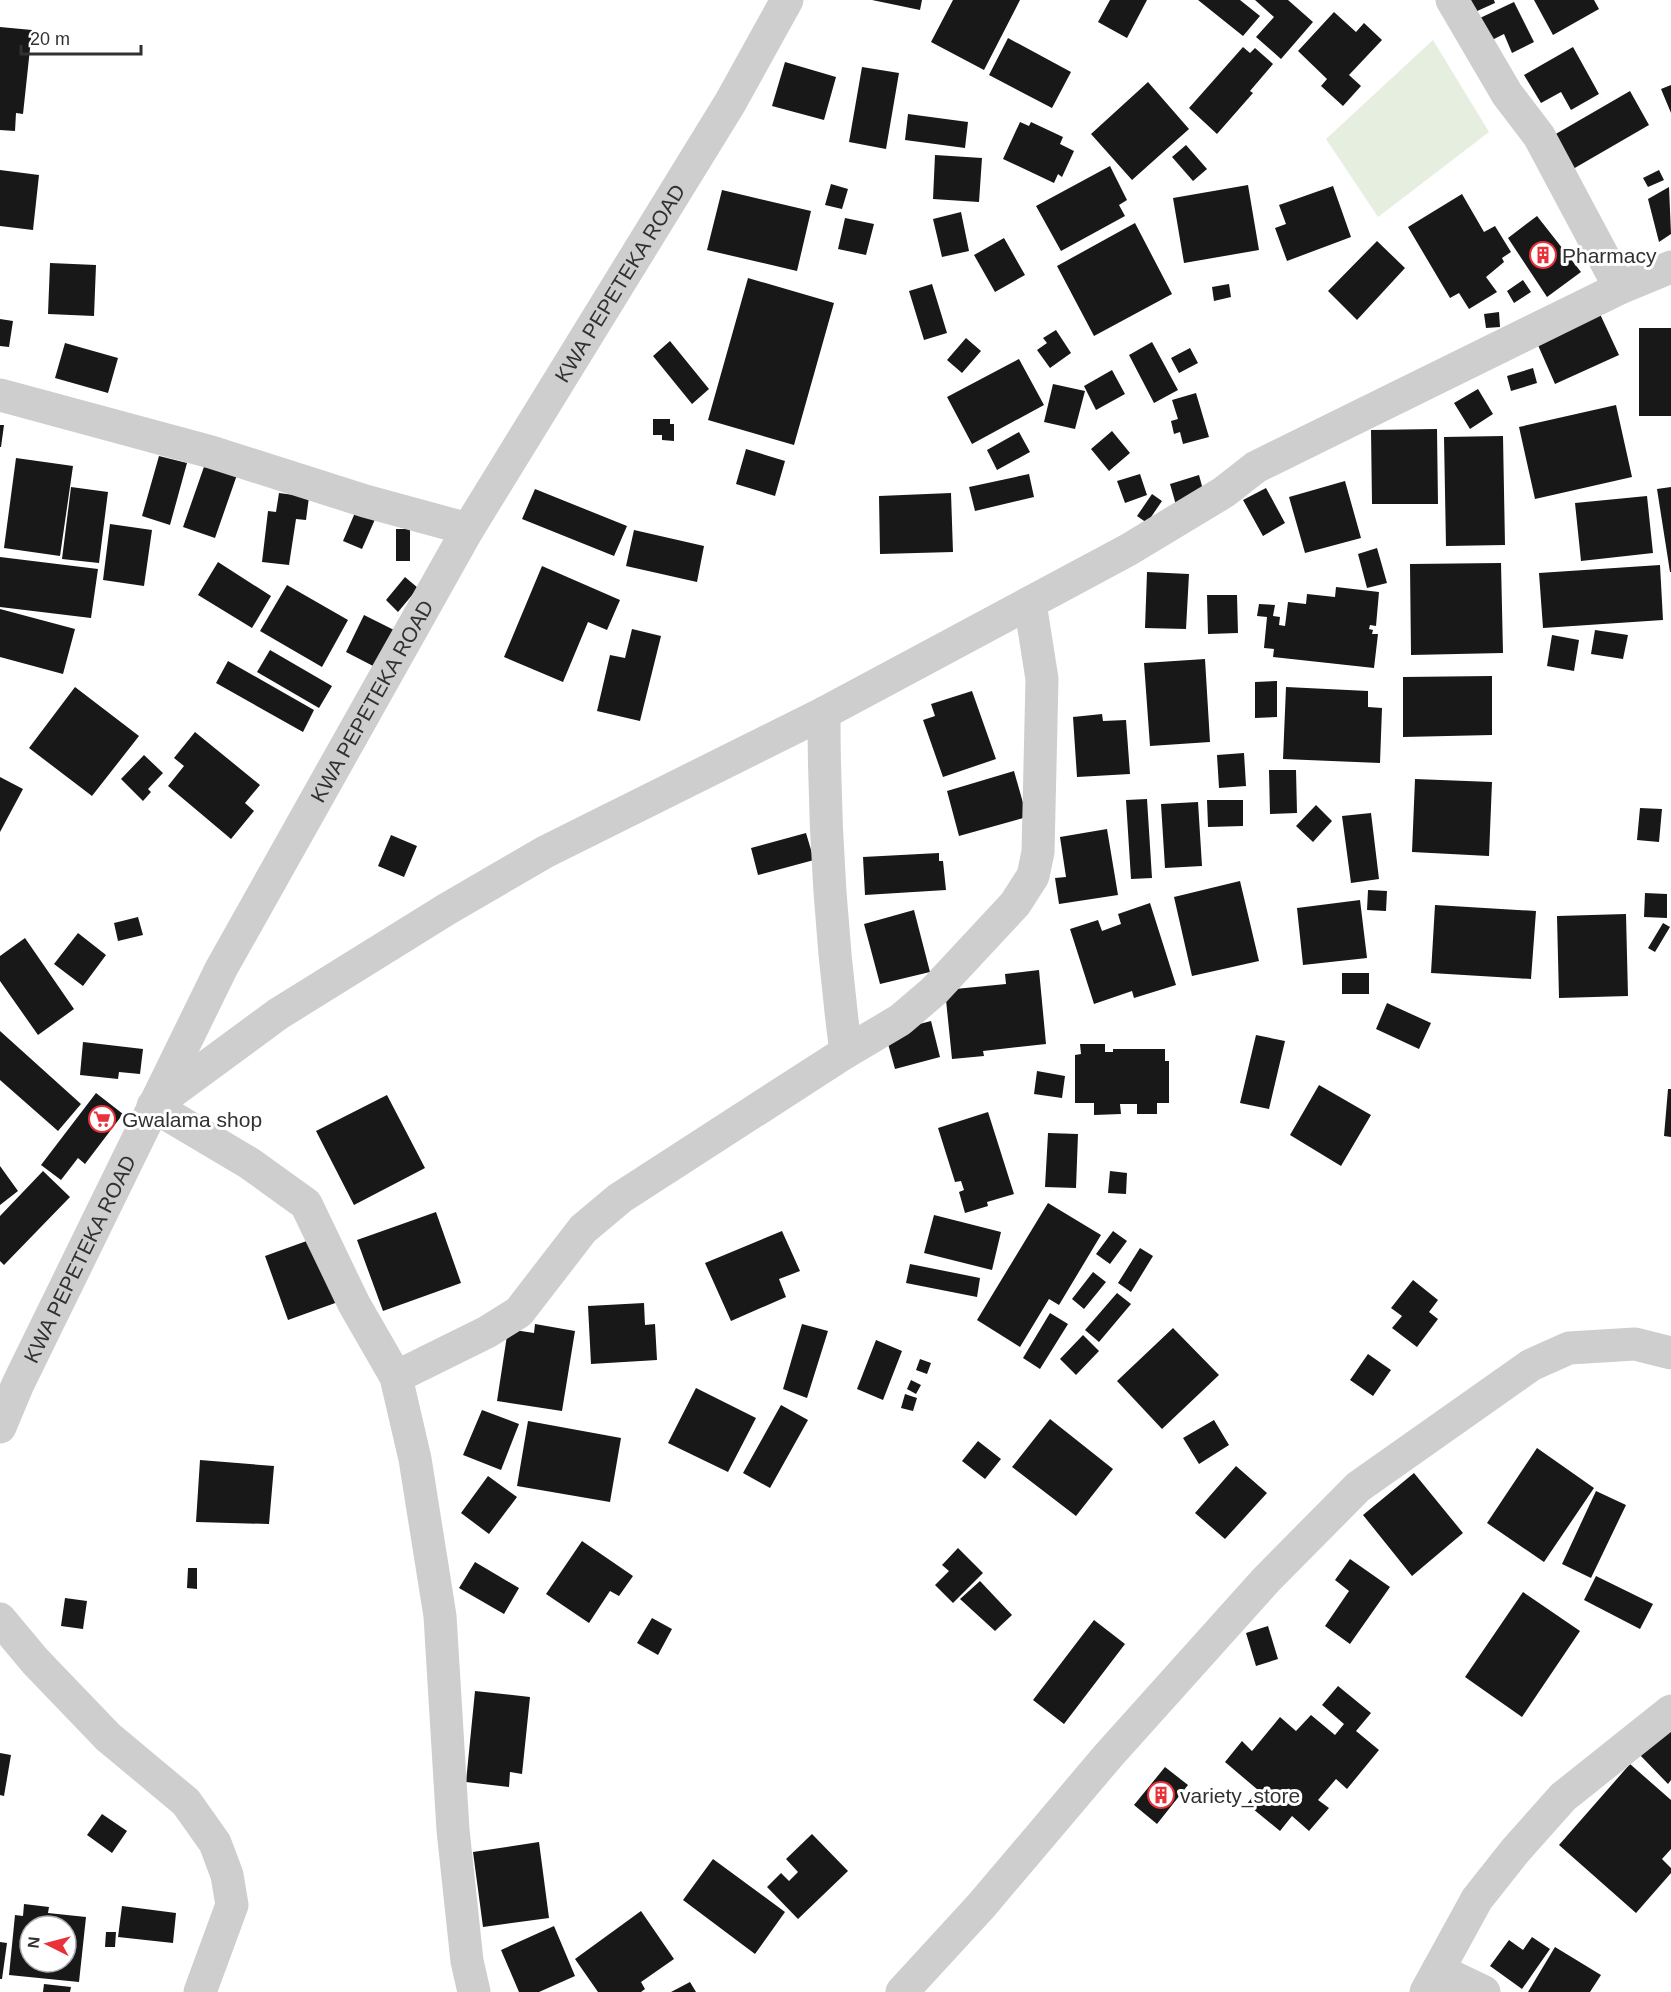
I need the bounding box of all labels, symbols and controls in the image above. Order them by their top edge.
scale bar [21,18,141,56]
text: 20 m [30,29,70,49]
street label: KWA PEPETEKA ROAD [550,180,689,386]
building icon: Pharmacy [1528,240,1558,270]
place label: Pharmacy [1562,244,1657,267]
street label: KWA PEPETEKA ROAD [306,596,437,806]
supermarket icon: Gwalama shop [87,1104,117,1134]
place label: Gwalama shop [122,1108,262,1131]
street label: KWA PEPETEKA ROAD [19,1151,140,1366]
building icon: variety_store [1146,1780,1176,1810]
place label: variety_store [1180,1784,1300,1808]
north arrow [18,1914,78,1974]
text: N [25,1936,43,1949]

